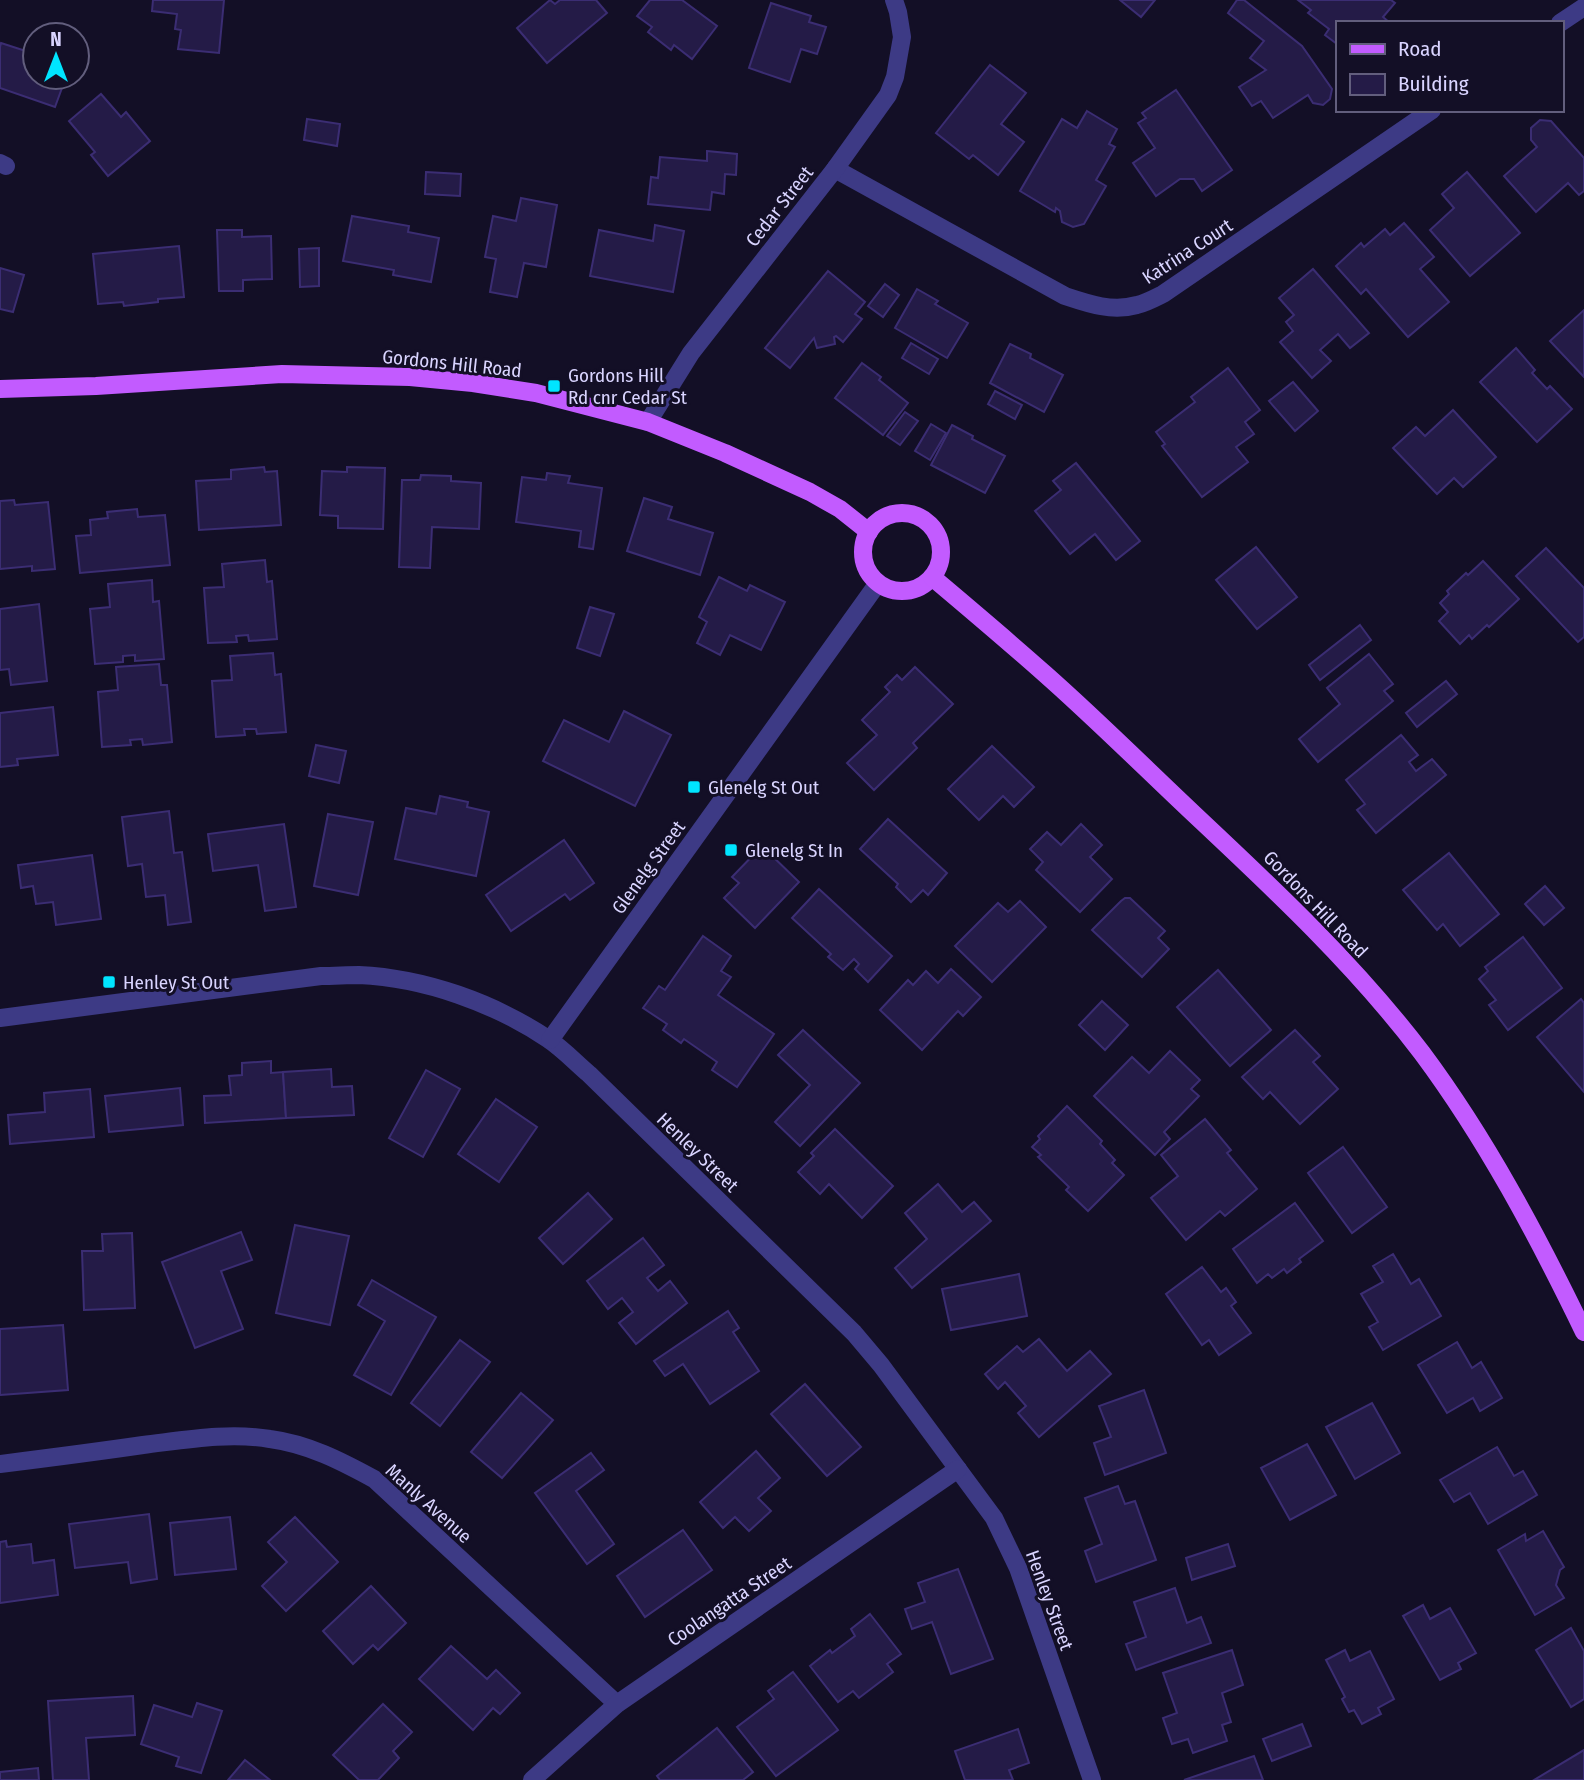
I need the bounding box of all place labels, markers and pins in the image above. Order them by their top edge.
place label: Gordons Hill Rd cnr Cedar St [568,364,688,409]
marker: Gordons Hill Rd cnr Cedar St [546,378,562,394]
place label: Glenelg St Out [708,776,820,799]
marker: Glenelg St Out [686,779,702,795]
place label: Glenelg St In [745,839,843,862]
marker: Glenelg St In [723,842,739,858]
place label: Henley St Out [123,971,230,994]
marker: Henley St Out [101,974,117,990]

